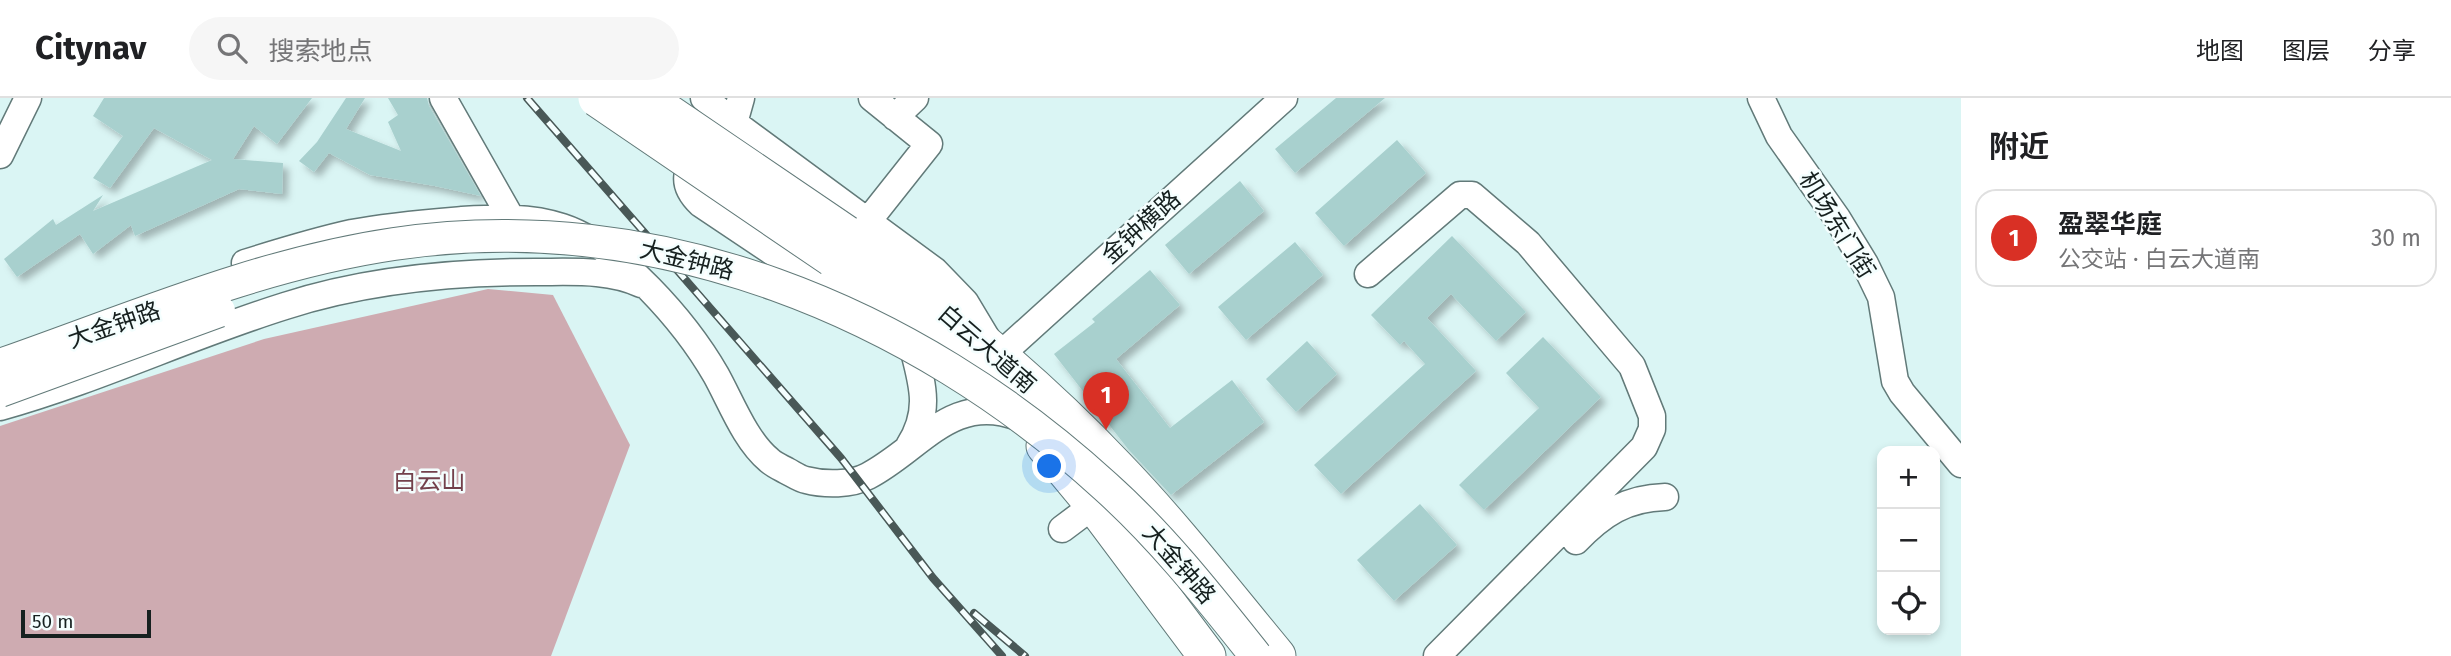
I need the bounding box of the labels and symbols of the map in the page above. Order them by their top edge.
street label: 机场东门街 [1793,167,1881,283]
street label: 金钟横路 [1096,184,1186,270]
street label: 大金钟路 [637,235,737,285]
street label: 大金钟路 [64,296,164,354]
street label: 白云大道南 [933,299,1041,399]
pin: 1 [1083,372,1129,430]
your location [1032,449,1066,483]
park label: 白云山 [393,467,465,495]
street label: 大金钟路 [1137,519,1221,609]
scale bar [21,607,150,639]

